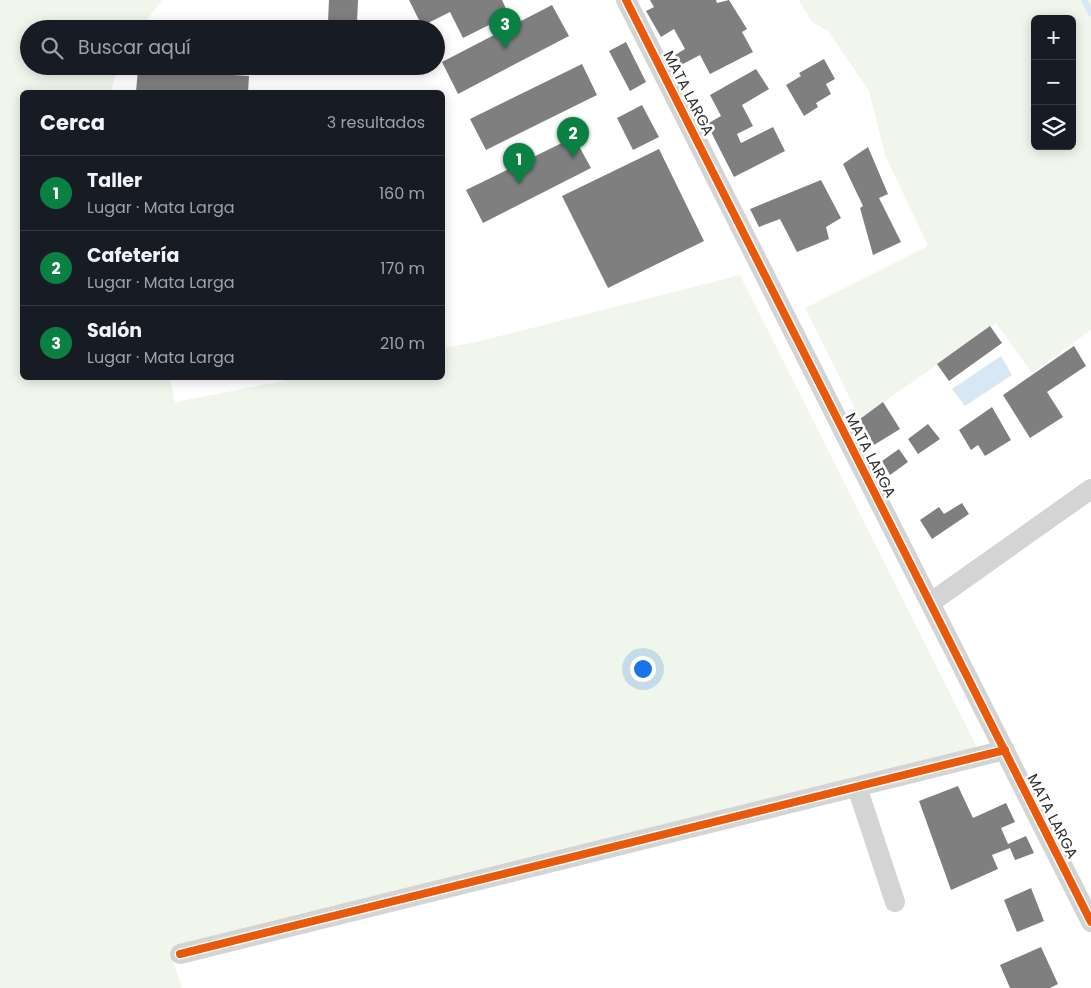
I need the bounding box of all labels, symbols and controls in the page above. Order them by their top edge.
pin: 3 [489,8,521,49]
map controls [1031,15,1076,150]
button: + [1031,15,1076,60]
search box [20,20,445,75]
icon: search [38,34,66,62]
text: Buscar aquí [78,34,191,61]
street label: MATA LARGA [659,47,719,139]
button: − [1031,60,1076,105]
button: layers [1031,105,1076,150]
text: Cerca [40,108,105,137]
text: 3 resultados [327,111,425,134]
pin: 2 [557,117,589,158]
pin: 1 [503,143,535,184]
text: Taller [87,167,142,194]
text: 1 [53,182,59,205]
text: 160 m [379,182,425,205]
text: Lugar · Mata Larga [87,196,235,219]
text: Cafetería [87,242,179,269]
text: 2 [51,257,61,280]
text: 170 m [380,257,425,280]
text: Lugar · Mata Larga [87,271,235,294]
text: Salón [87,317,142,344]
text: 3 [51,332,61,355]
text: 210 m [380,332,425,355]
text: Lugar · Mata Larga [87,346,235,369]
street label: MATA LARGA [841,409,901,501]
your location [630,656,656,682]
street label: MATA LARGA [1023,770,1083,862]

